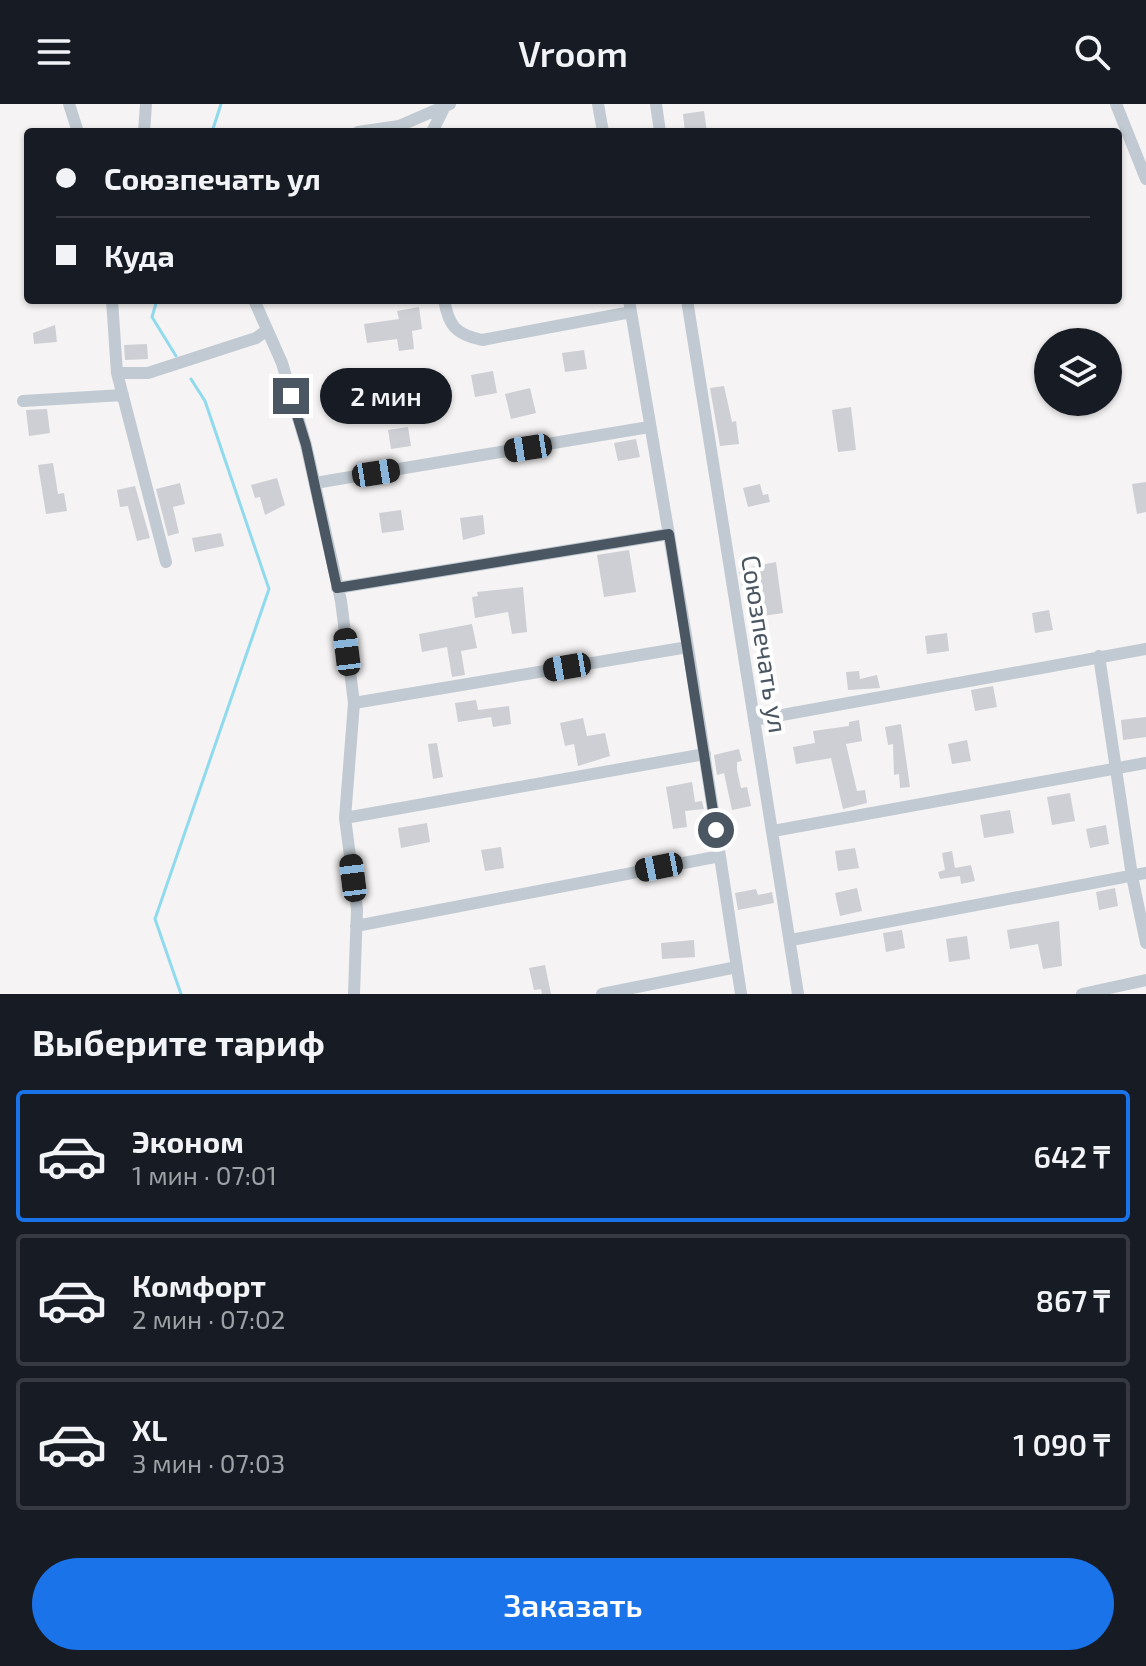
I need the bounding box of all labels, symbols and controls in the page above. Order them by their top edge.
icon: menu [32,30,76,74]
icon: search [1070,30,1114,74]
text: Vroom [518,31,628,74]
text: Союзпечать ул [104,160,321,196]
text: Куда [104,237,175,273]
map controls [1034,328,1122,416]
button: layers [1034,328,1122,416]
callout: 2 мин [319,368,451,424]
route end [273,378,309,414]
text: 2 мин [350,380,422,411]
car [502,432,554,464]
car [350,457,402,489]
street label: Союзпечать ул [735,553,795,735]
car [332,627,362,677]
car [541,651,593,683]
route start [698,812,734,848]
car [633,851,685,883]
car [338,853,368,903]
text: Выберите тариф [32,1020,325,1063]
icon: car [36,1120,108,1192]
text: Эконом [132,1123,244,1159]
text: 642 ₸ [1034,1138,1110,1174]
text: 1 мин · 07:01 [132,1159,277,1190]
icon: car [36,1264,108,1336]
text: Комфорт [132,1267,266,1303]
text: 867 ₸ [1035,1282,1110,1318]
text: 2 мин · 07:02 [132,1303,285,1334]
icon: car [36,1408,108,1480]
text: XL [132,1411,167,1447]
text: 1 090 ₸ [1013,1426,1110,1462]
text: 3 мин · 07:03 [132,1447,285,1478]
button: Заказать [32,1558,1114,1650]

